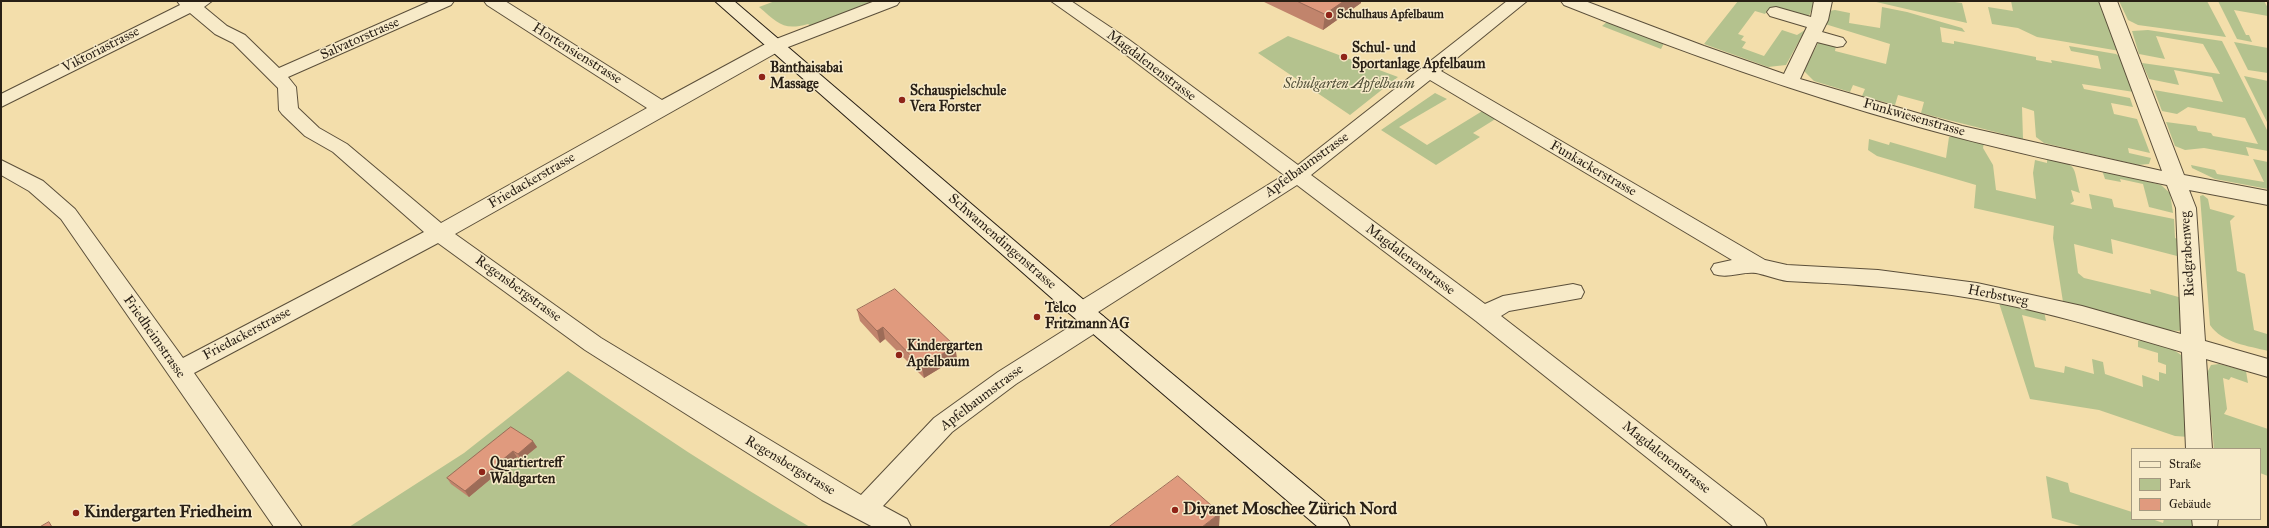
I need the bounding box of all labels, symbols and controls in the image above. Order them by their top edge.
place label: Schulhaus Apfelbaum [1337,8,1444,22]
marker: Schulhaus Apfelbaum [1324,10,1334,20]
street label: Salvatorstrasse [318,14,402,64]
street label: Hortensienstrasse [529,20,625,88]
street label: Viktoriastrasse [60,23,142,77]
street label: Magdalenenstrasse [1103,27,1199,105]
place label: Schul- und Sportanlage Apfelbaum [1352,41,1485,74]
marker: Schul- und Sportanlage Apfelbaum [1339,52,1349,62]
place label: Banthaisabai Massage [770,61,843,94]
marker: Banthaisabai Massage [757,72,767,82]
park label: Schulgarten Apfelbaum [1283,77,1415,93]
place label: Schauspielschule Vera Forster [910,84,1006,116]
marker: Schauspielschule Vera Forster [897,95,907,105]
street label: Funkwiesenstrasse [1861,95,1967,141]
street label: Apfelbaumstrasse [1262,129,1352,201]
street label: Funkackerstrasse [1547,137,1639,201]
street label: Friedackerstrasse [486,149,578,213]
street label: Schwamendingenstrasse [945,191,1059,293]
street label: Riedgrabenweg [2177,211,2199,297]
street label: Magdalenenstrasse [1362,221,1458,299]
street label: Regensbergstrasse [472,252,564,326]
street label: Herbstweg [1966,282,2030,310]
street label: Friedheimstrasse [119,292,189,382]
place label: Telco Fritzmann AG [1045,301,1129,334]
street label: Friedackerstrasse [200,304,294,364]
marker: Telco Fritzmann AG [1032,312,1042,322]
place label: Kindergarten Apfelbaum [907,339,983,372]
marker: Kindergarten Apfelbaum [894,350,904,360]
street label: Apfelbaumstrasse [937,361,1027,435]
street label: Magdalenenstrasse [1618,418,1714,498]
street label: Regensbergstrasse [742,432,838,500]
legend [2131,448,2261,520]
place label: Quartiertreff Waldgarten [490,456,563,488]
text: Straße [2169,457,2201,471]
marker: Quartiertreff Waldgarten [477,467,487,477]
text: Park [2169,477,2191,491]
text: Gebäude [2169,497,2211,511]
place label: Diyanet Moschee Zürich Nord [1183,500,1397,520]
place label: Kindergarten Friedheim [84,503,252,523]
marker: Diyanet Moschee Zürich Nord [1170,505,1180,515]
marker: Kindergarten Friedheim [71,508,81,518]

